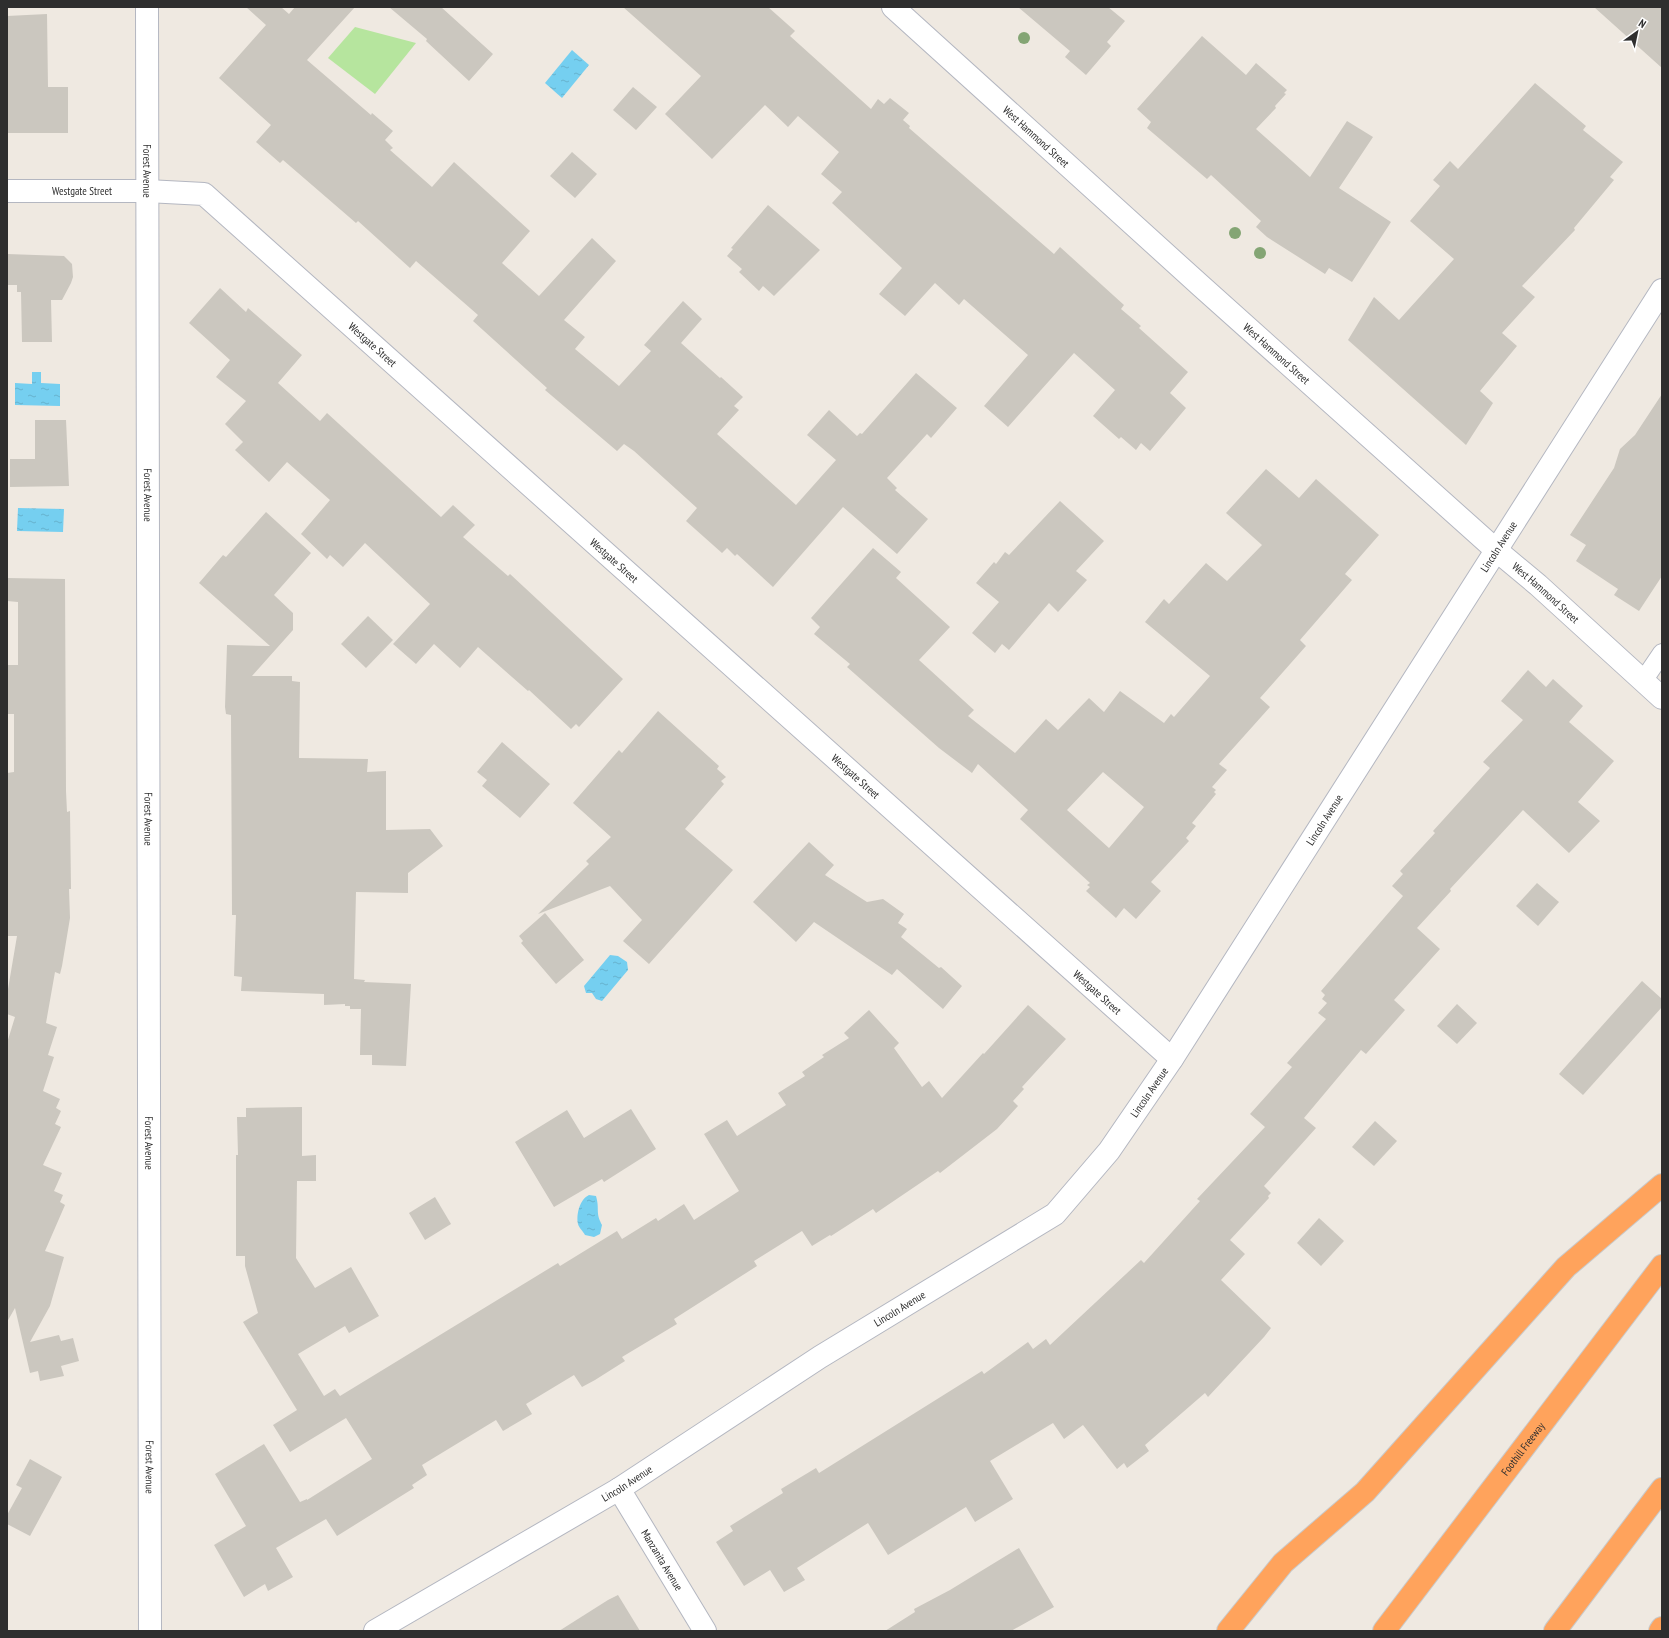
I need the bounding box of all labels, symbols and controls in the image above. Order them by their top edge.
north arrow [1617,12,1657,52]
text: N [1636,16,1649,31]
street label: West Hammond Street [1000,103,1072,170]
street label: Forest Avenue [140,144,154,198]
street label: Westgate Street [52,184,112,198]
street label: Westgate Street [345,319,400,370]
street label: West Hammond Street [1240,320,1313,387]
street label: Forest Avenue [141,468,155,522]
street label: Lincoln Avenue [1477,518,1520,575]
street label: Westgate Street [587,535,641,586]
street label: West Hammond Street [1509,559,1582,626]
street label: Westgate Street [829,751,883,802]
street label: Lincoln Avenue [1303,791,1346,848]
street label: Forest Avenue [141,792,156,846]
street label: Westgate Street [1070,967,1124,1017]
street label: Lincoln Avenue [1127,1064,1172,1120]
street label: Forest Avenue [142,1116,156,1170]
street label: Lincoln Avenue [871,1287,928,1330]
street label: Foothill Freeway [1498,1419,1548,1478]
street label: Forest Avenue [143,1440,157,1494]
street label: Lincoln Avenue [599,1462,655,1505]
street label: Manzanita Avenue [638,1527,686,1594]

